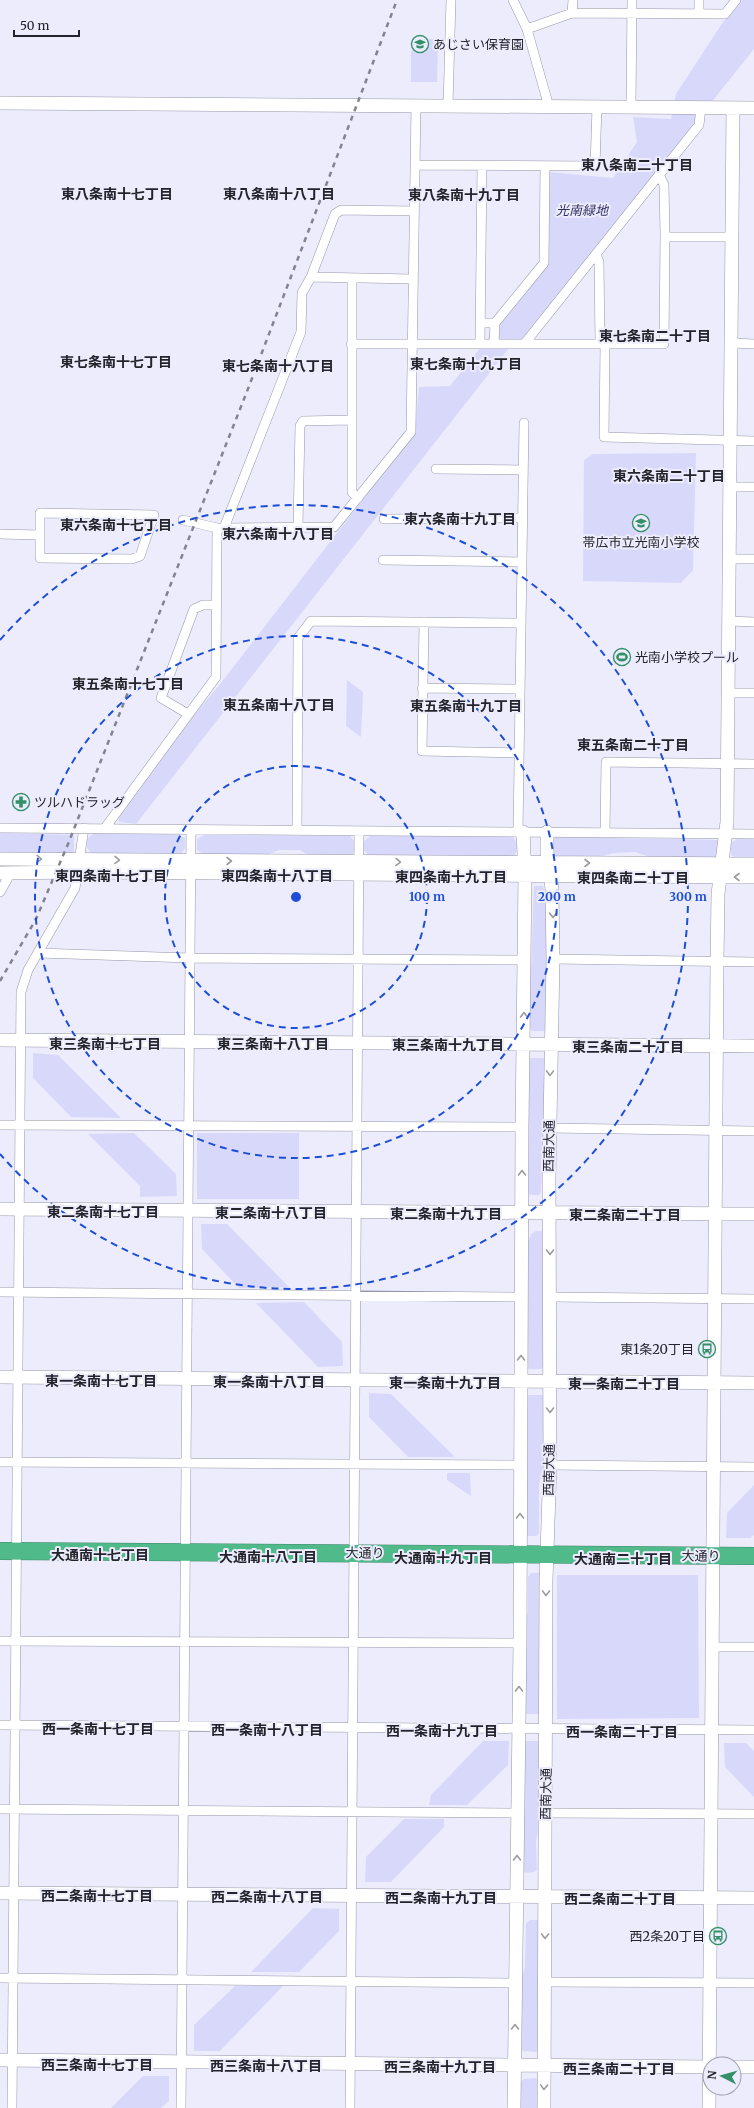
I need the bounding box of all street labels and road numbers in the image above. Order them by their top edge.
street label: 西南大通 [540,1120,558,1172]
street label: 西南大通 [540,1444,558,1496]
street label: 大通り [345,1544,385,1562]
street label: 大通り [681,1547,721,1565]
street label: 西南大通 [537,1768,555,1820]

